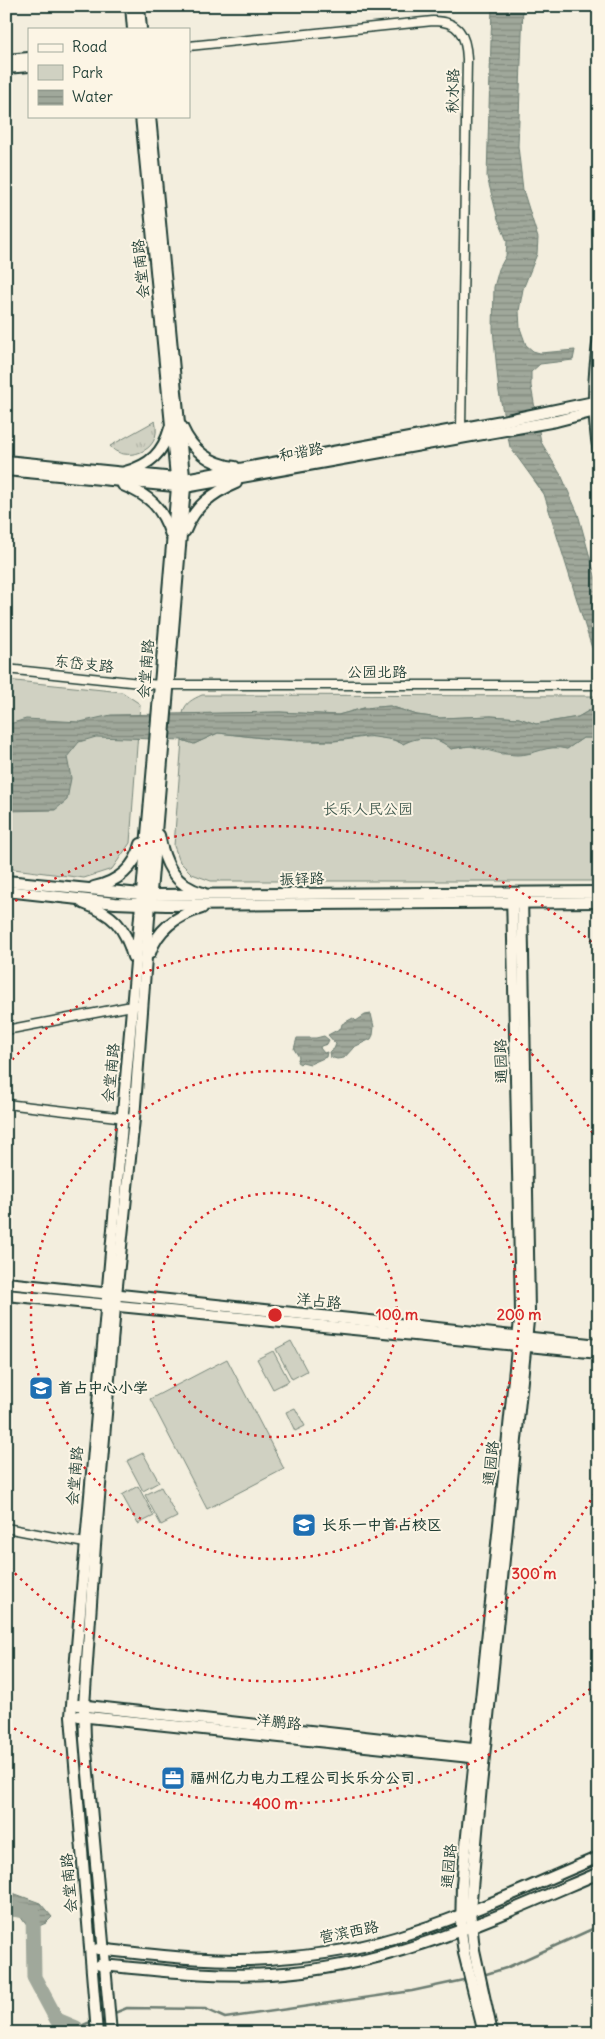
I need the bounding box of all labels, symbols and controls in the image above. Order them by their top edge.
legend [28,28,190,118]
text: Road [72,37,107,56]
text: Park [72,63,103,82]
street label: 秋水路 [443,68,462,114]
text: Water [72,87,113,106]
street label: 会堂南路 [128,238,153,300]
street label: 和谐路 [277,438,325,465]
street label: 会堂南路 [133,638,158,700]
street label: 东岱支路 [53,651,115,676]
street label: 公园北路 [347,662,407,681]
park label: 长乐人民公园 [323,799,413,818]
street label: 振铎路 [279,869,325,888]
street label: 通园路 [491,1038,510,1084]
street label: 会堂南路 [98,1042,123,1104]
street label: 洋占路 [296,1289,342,1312]
text: 100 m [376,1305,418,1324]
text: 200 m [497,1305,541,1324]
centre of rings [266,1306,284,1324]
school or university icon: 首占中心小学 [28,1375,54,1401]
place label: 首占中心小学 [58,1378,148,1397]
street label: 通园路 [479,1440,502,1486]
street label: 会堂南路 [62,1445,87,1507]
school or university icon: 长乐一中首占校区 [291,1512,317,1538]
place label: 长乐一中首占校区 [322,1515,442,1534]
text: 300 m [512,1564,557,1583]
street label: 洋鹏路 [256,1710,302,1733]
office icon: 福州亿力电力工程公司长乐分公司 [160,1765,186,1791]
place label: 福州亿力电力工程公司长乐分公司 [190,1768,415,1787]
text: 400 m [252,1794,298,1813]
street label: 通园路 [437,1843,460,1889]
street label: 会堂南路 [56,1852,81,1914]
street label: 营滨西路 [318,1916,380,1947]

